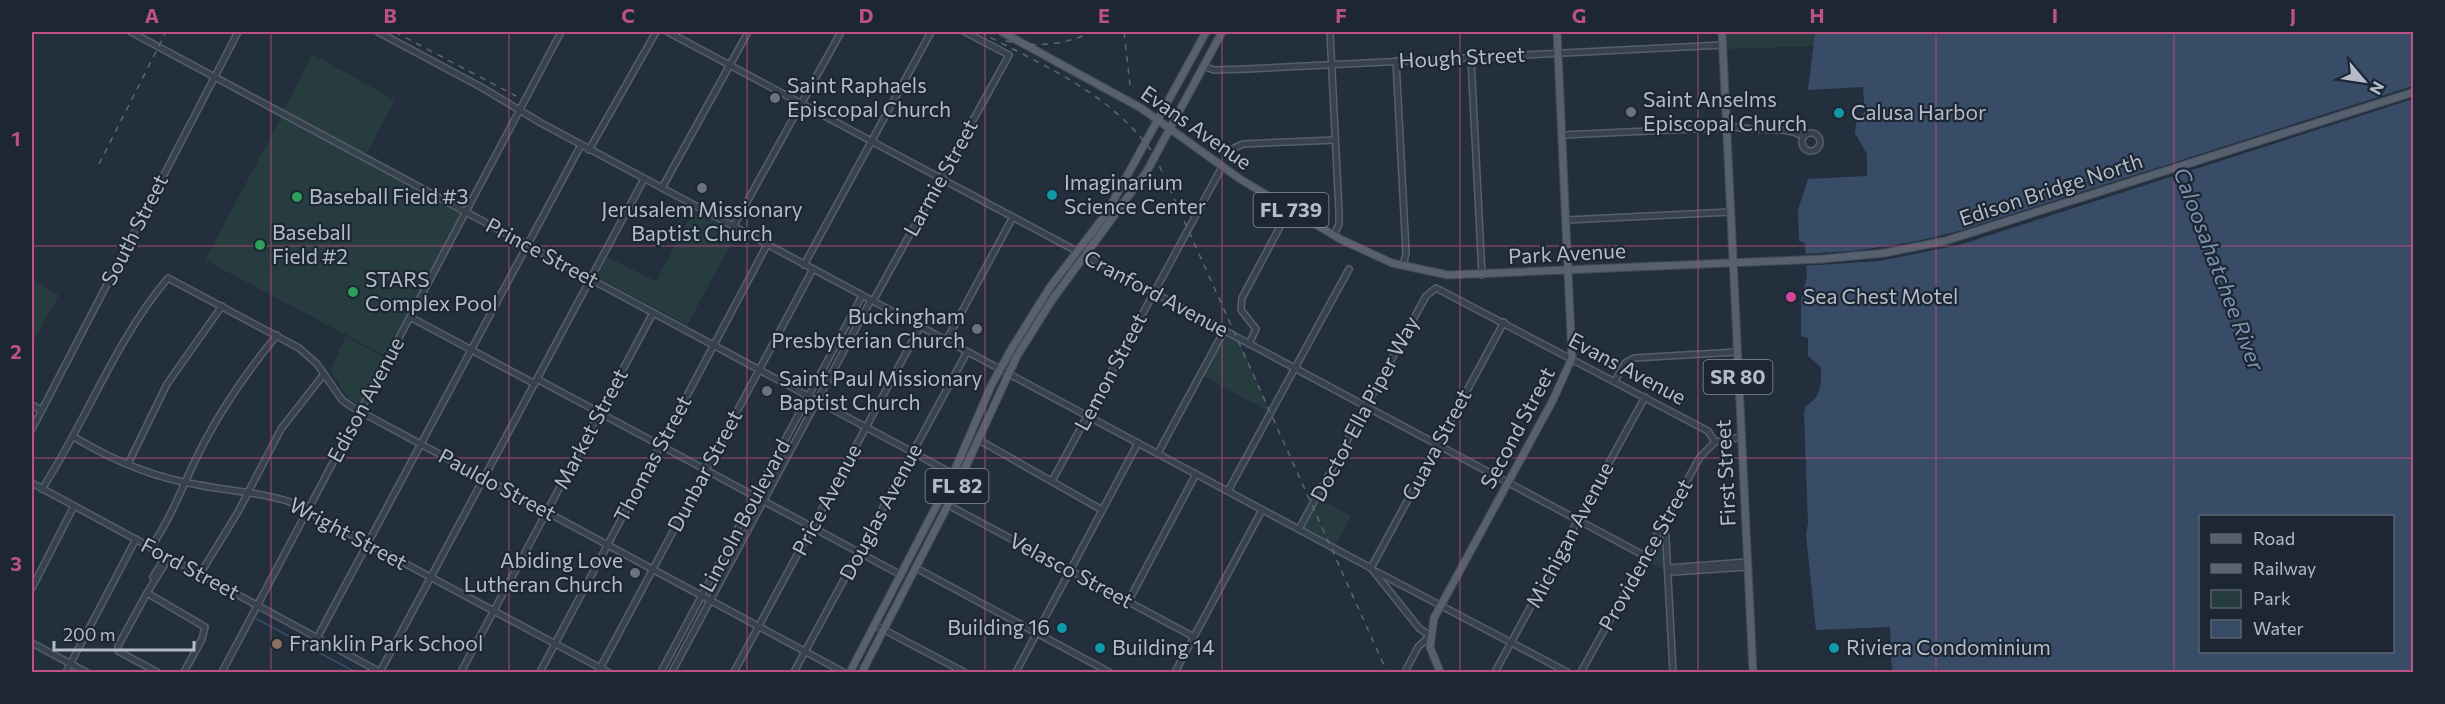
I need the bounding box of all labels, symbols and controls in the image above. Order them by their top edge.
text: A [145,3,159,27]
text: B [383,3,397,27]
text: C [621,3,635,27]
text: D [859,3,873,27]
text: E [1098,3,1110,27]
text: F [1335,3,1347,27]
text: G [1572,3,1586,27]
text: H [1810,3,1825,27]
text: I [2052,3,2058,27]
text: J [2290,3,2296,27]
street label: Hough Street [1398,41,1526,72]
north arrow [2334,51,2394,111]
place label: Saint Raphaels Episcopal Church [787,72,951,121]
street label: Evans Avenue [1137,79,1257,174]
text: N [2366,79,2389,98]
place label: Saint Anselms Episcopal Church [1643,86,1807,135]
marker: Saint Raphaels Episcopal Church [768,91,782,105]
place label: Calusa Harbor [1851,99,1986,124]
marker: Saint Anselms Episcopal Church [1624,105,1638,119]
marker: Calusa Harbor [1832,106,1846,120]
street label: Larmie Street [897,115,982,240]
text: 1 [11,126,21,150]
street label: Edison Bridge North [1956,147,2145,230]
water label: Caloosahatchee River [2168,163,2271,375]
place label: Imaginarium Science Center [1064,169,1206,218]
street label: South Street [95,170,172,289]
marker: Jerusalem Missionary Baptist Church [695,181,709,195]
place label: Baseball Field #3 [309,183,469,208]
marker: Imaginarium Science Center [1045,188,1059,202]
marker: Baseball Field #3 [290,190,304,204]
road number: FL 739 [1254,193,1328,227]
place label: Jerusalem Missionary Baptist Church [601,196,803,245]
street label: Prince Street [482,212,603,292]
place label: Baseball Field #2 [272,219,351,268]
street label: Park Avenue [1507,237,1626,268]
marker: Baseball Field #2 [253,238,267,252]
street label: Cranford Avenue [1080,244,1233,341]
place label: STARS Complex Pool [365,266,498,315]
place label: Sea Chest Motel [1803,283,1958,308]
marker: STARS Complex Pool [346,285,360,299]
marker: Sea Chest Motel [1784,290,1798,304]
place label: Buckingham Presbyterian Church [771,303,965,352]
street label: Lemon Street [1068,308,1151,434]
street label: Doctor Ella Piper Way [1304,311,1423,505]
marker: Buckingham Presbyterian Church [970,322,984,336]
street label: Evans Avenue [1565,326,1691,409]
street label: Edison Avenue [321,332,408,466]
text: 2 [10,339,22,363]
road number: SR 80 [1704,360,1772,394]
street label: Second Street [1474,362,1559,492]
street label: Market Street [547,364,632,493]
place label: Saint Paul Missionary Baptist Church [779,365,983,414]
marker: Saint Paul Missionary Baptist Church [760,384,774,398]
street label: Guava Street [1396,384,1476,504]
street label: Thomas Street [608,390,696,526]
street label: Dunbar Street [661,405,746,536]
street label: First Street [1709,419,1740,527]
street label: Lincoln Boulevard [693,435,794,596]
street label: Price Avenue [786,439,865,559]
street label: Douglas Avenue [833,439,926,584]
street label: Pauldo Street [435,442,561,525]
street label: Michigan Avenue [1520,457,1618,612]
road number: FL 82 [926,469,988,503]
street label: Providence Street [1593,474,1697,635]
street label: Wright Street [286,491,412,574]
legend [2199,515,2394,653]
street label: Velasco Street [1006,527,1138,613]
text: Road [2253,527,2295,549]
street label: Ford Street [137,531,244,604]
place label: Abiding Love Lutheran Church [464,547,623,596]
text: 3 [10,551,22,575]
text: Railway [2253,557,2316,579]
marker: Abiding Love Lutheran Church [628,566,642,580]
text: Park [2253,587,2291,609]
scale bar [54,614,194,652]
place label: Building 16 [947,614,1050,639]
text: Water [2253,617,2304,639]
marker: Building 16 [1055,621,1069,635]
text: 200 m [63,623,116,645]
place label: Franklin Park School [289,630,483,655]
place label: Building 14 [1112,634,1215,659]
place label: Riviera Condominium [1846,634,2051,659]
marker: Franklin Park School [270,637,284,651]
marker: Building 14 [1093,641,1107,655]
marker: Riviera Condominium [1827,641,1841,655]

